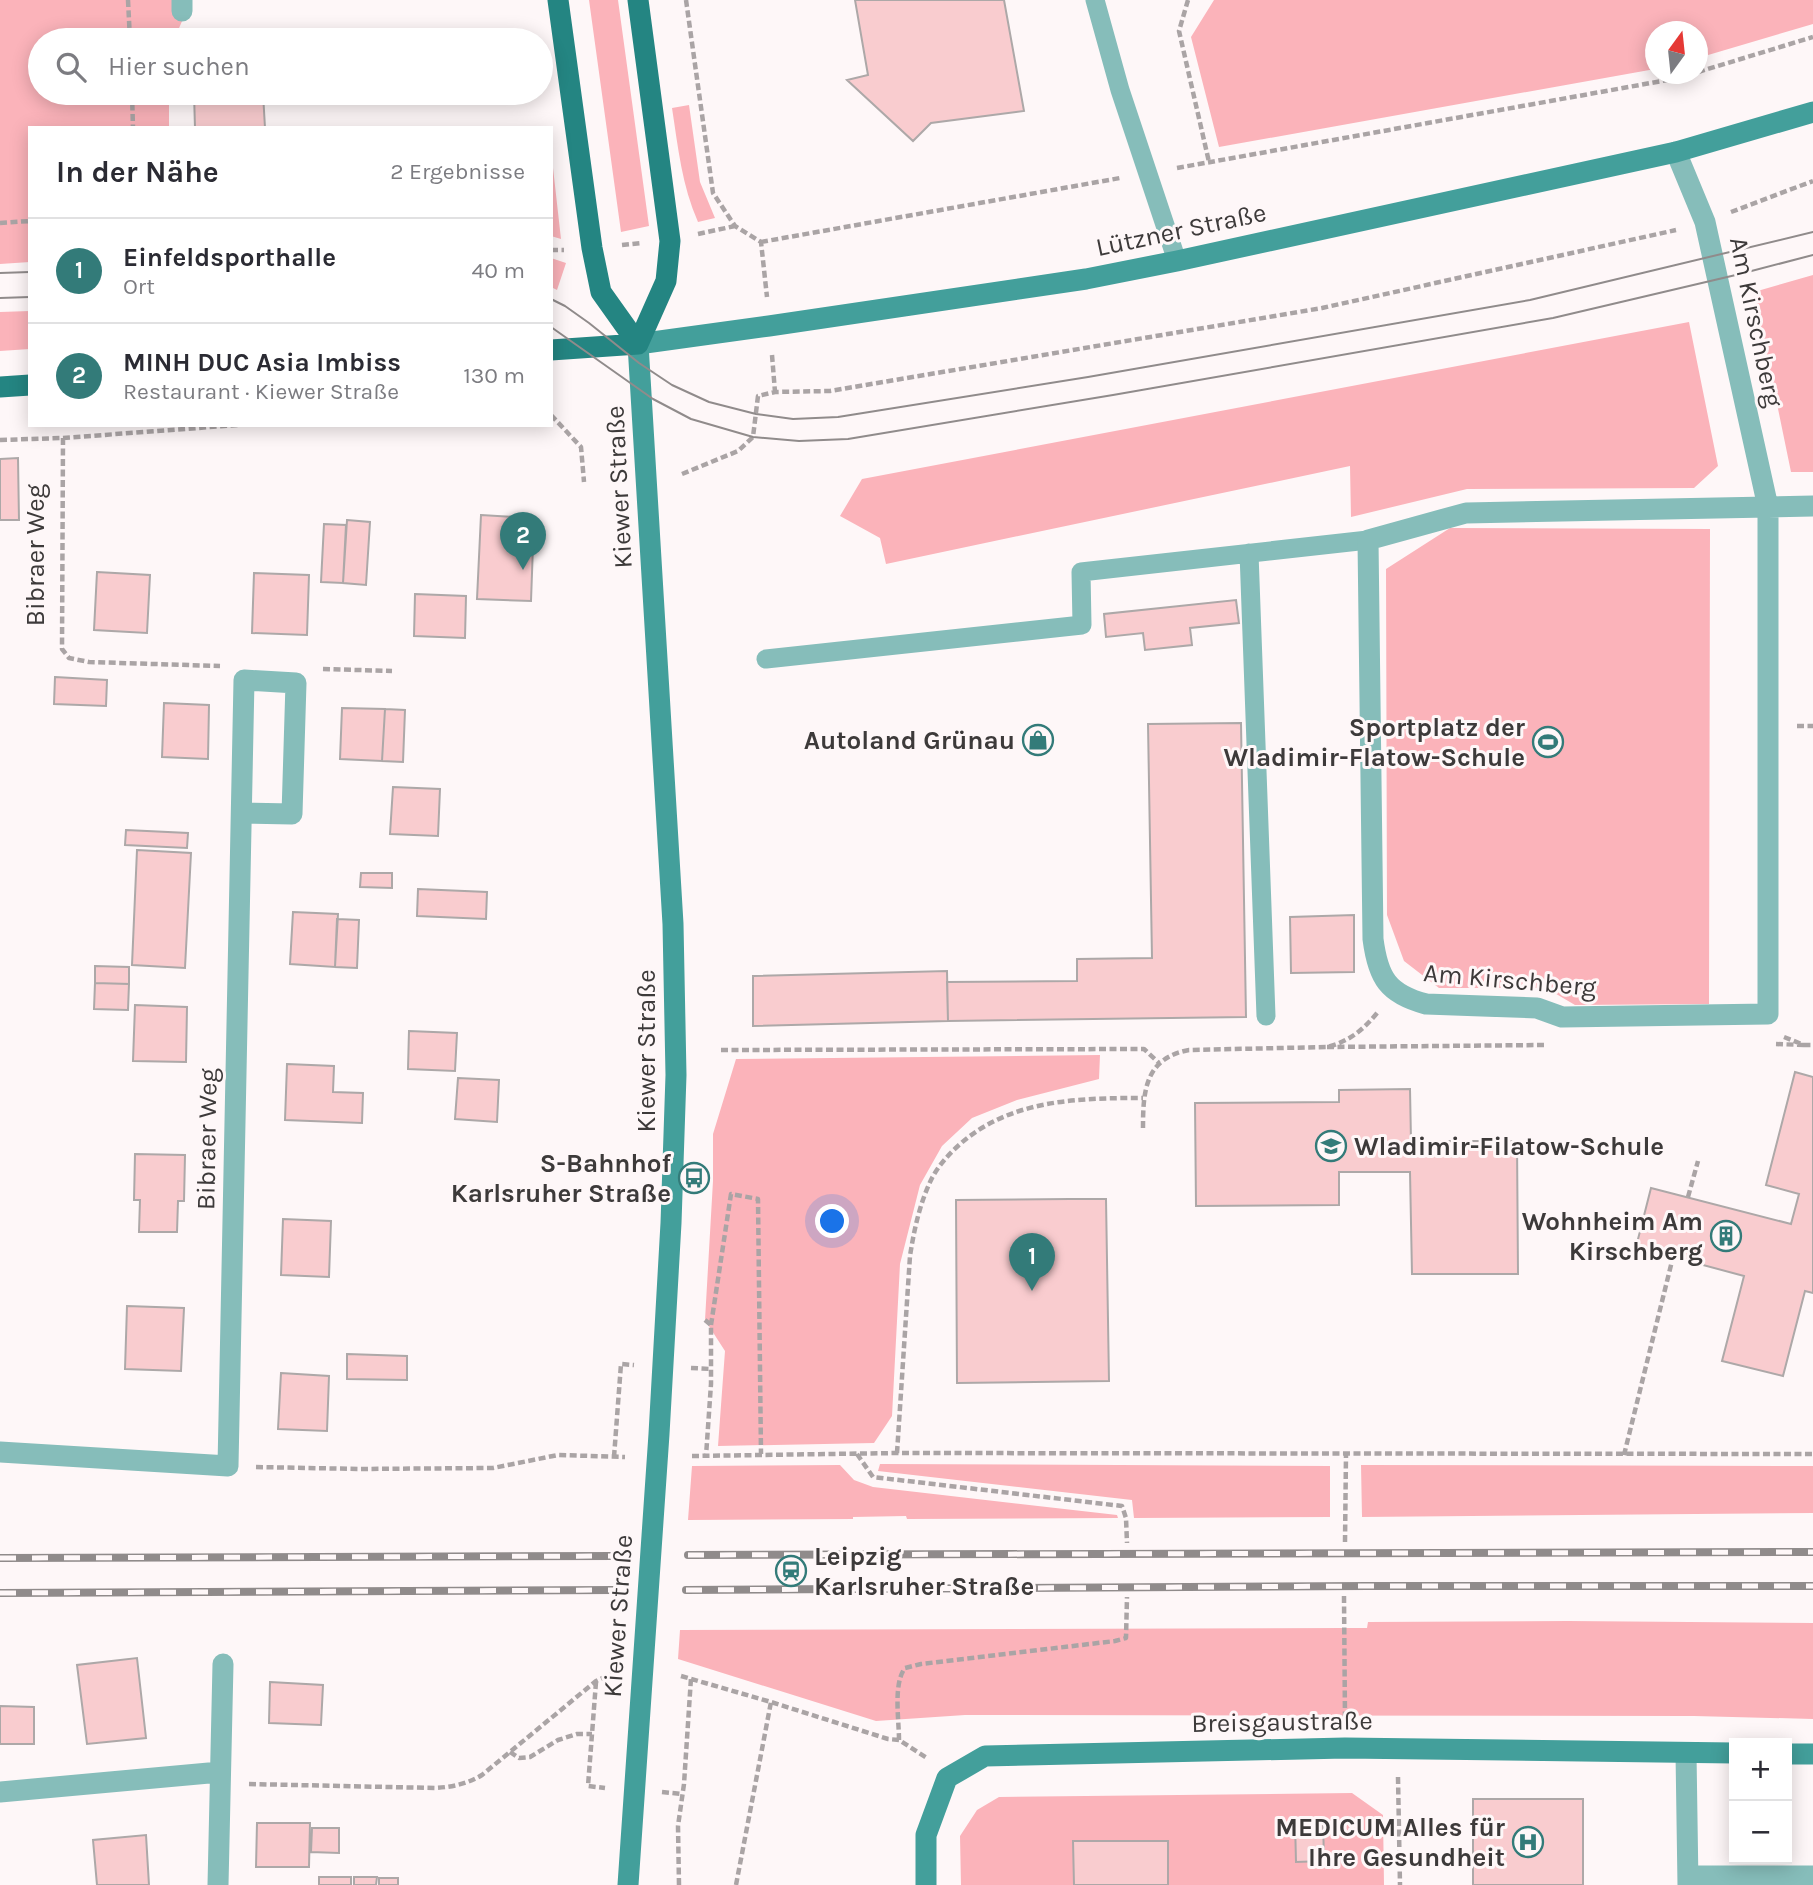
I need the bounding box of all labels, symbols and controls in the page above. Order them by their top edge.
north arrow [1645,21,1708,84]
search box [28,28,553,105]
icon: search [52,48,90,86]
text: Hier suchen [108,51,250,82]
text: In der Nähe [56,154,219,190]
text: 2 Ergebnisse [390,158,525,185]
street label: Lützner Straße [1093,197,1269,263]
street label: Am Kirschberg [1723,234,1789,410]
text: Einfeldsporthalle [123,242,336,273]
text: 1 [75,257,83,284]
text: 40 m [472,257,525,284]
text: Ort [123,273,155,300]
text: MINH DUC Asia Imbiss [123,347,401,378]
text: 2 [72,362,86,389]
text: 130 m [463,362,525,389]
text: Restaurant · Kiewer Straße [123,378,399,405]
street label: Kiewer Straße [599,405,639,569]
street label: Bibraer Weg [20,483,51,626]
pin: 2 [500,512,546,570]
place label: Sportplatz der Wladimir-Flatow-Schule [1223,712,1526,773]
shop icon: Autoland Grünau [1021,723,1055,757]
place label: Autoland Grünau [804,725,1015,756]
sports icon: Sportplatz der Wladimir-Flatow-Schule [1531,725,1565,759]
street label: Am Kirschberg [1422,957,1598,1003]
street label: Kiewer Straße [631,969,662,1133]
street label: Bibraer Weg [190,1067,224,1210]
school or university icon: Wladimir-Filatow-Schule [1314,1129,1348,1163]
place label: Wladimir-Filatow-Schule [1354,1131,1664,1162]
place label: S-Bahnhof Karlsruher Straße [451,1148,671,1209]
bus stop icon: S-Bahnhof Karlsruher Straße [677,1161,711,1195]
your location [815,1204,849,1238]
place label: Wohnheim Am Kirschberg [1522,1206,1703,1267]
building icon: Wohnheim Am Kirschberg [1709,1219,1743,1253]
pin: 1 [1009,1233,1055,1291]
street label: Kiewer Straße [597,1534,639,1698]
place label: Leipzig Karlsruher Straße [814,1541,1034,1602]
station icon: Leipzig Karlsruher Straße [774,1554,808,1588]
street label: Breisgaustraße [1191,1705,1373,1739]
map controls [1729,1738,1792,1864]
button: + [1729,1738,1792,1801]
button: − [1729,1801,1792,1864]
place label: MEDICUM Alles für Ihre Gesundheit [1275,1812,1506,1873]
hospital icon: MEDICUM Alles für Ihre Gesundheit [1511,1825,1545,1859]

